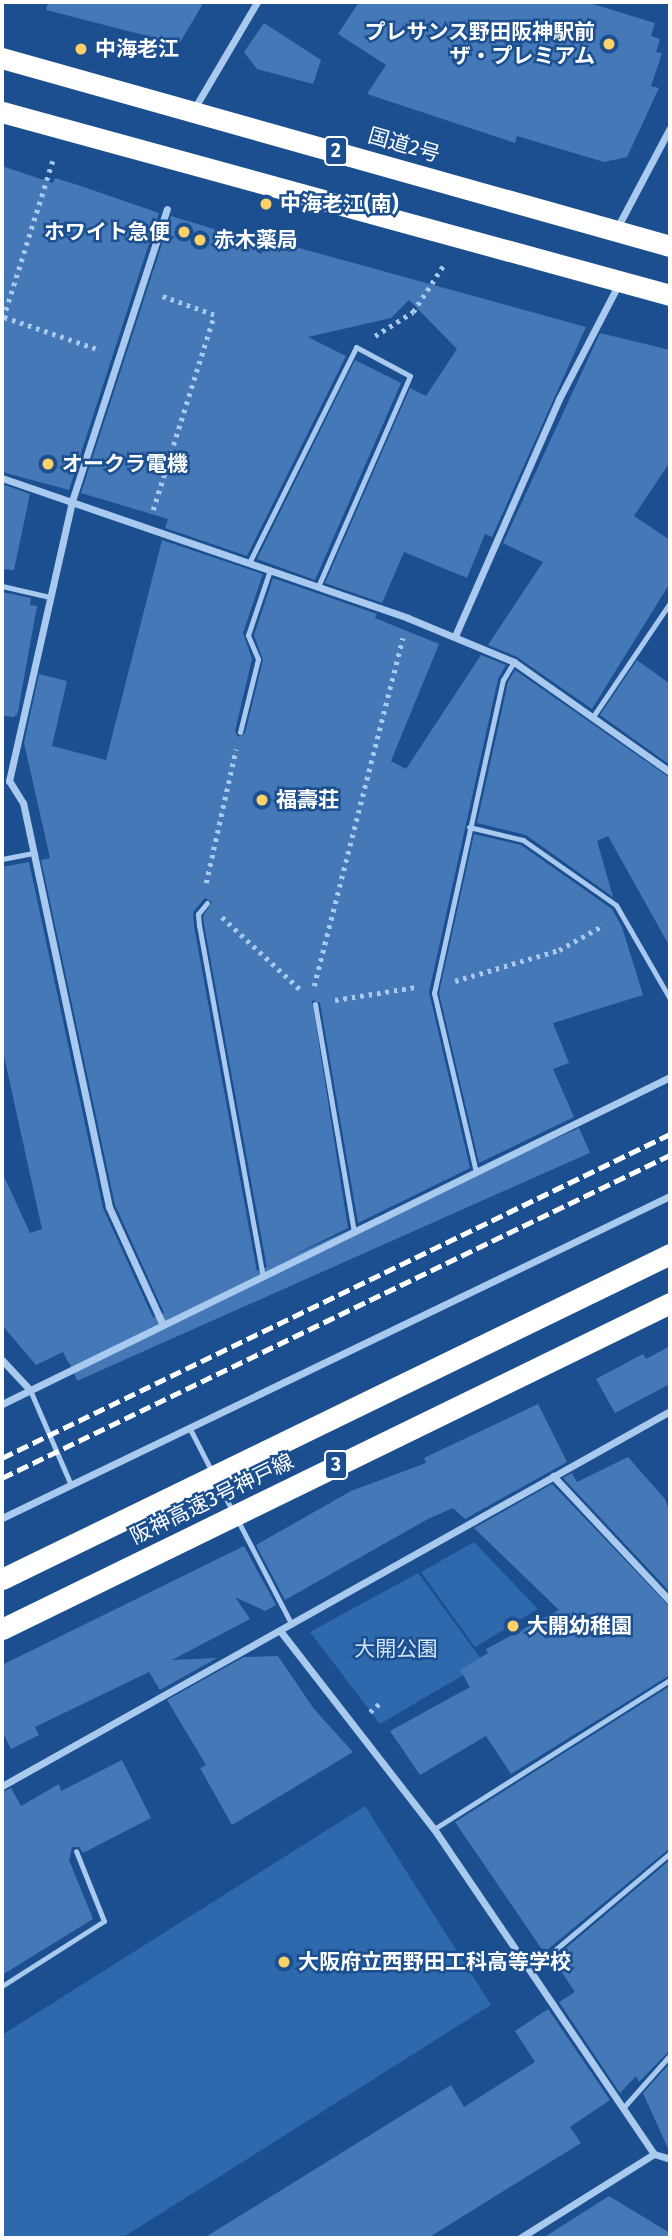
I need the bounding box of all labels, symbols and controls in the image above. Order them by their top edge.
place label: プレサンス野田阪神駅前 ザ・プレミアム [364,19,595,69]
place label: 中海老江 [95,36,179,62]
marker: プレサンス野田阪神駅前 ザ・プレミアム [601,36,617,52]
marker: 中海老江 [73,41,89,57]
street label: 国道2号 [365,123,443,167]
road number: 2 [324,136,348,167]
place label: 中海老江(南) [280,191,399,217]
marker: 中海老江(南) [258,196,274,212]
place label: ホワイト急便 [44,219,170,245]
marker: ホワイト急便 [176,224,192,240]
place label: 赤木薬局 [214,227,298,253]
marker: 赤木薬局 [192,232,208,248]
place label: オークラ電機 [62,451,188,477]
marker: オークラ電機 [40,456,56,472]
place label: 福壽荘 [276,787,339,813]
marker: 福壽荘 [254,792,270,808]
street label: 阪神高速3号神戸線 [126,1449,298,1549]
road number: 3 [324,1450,348,1480]
place label: 大開幼稚園 [527,1613,632,1639]
marker: 大開幼稚園 [505,1618,521,1634]
park label: 大開公園 [354,1636,438,1662]
place label: 大阪府立西野田工科高等学校 [298,1949,571,1975]
marker: 大阪府立西野田工科高等学校 [276,1954,292,1970]

